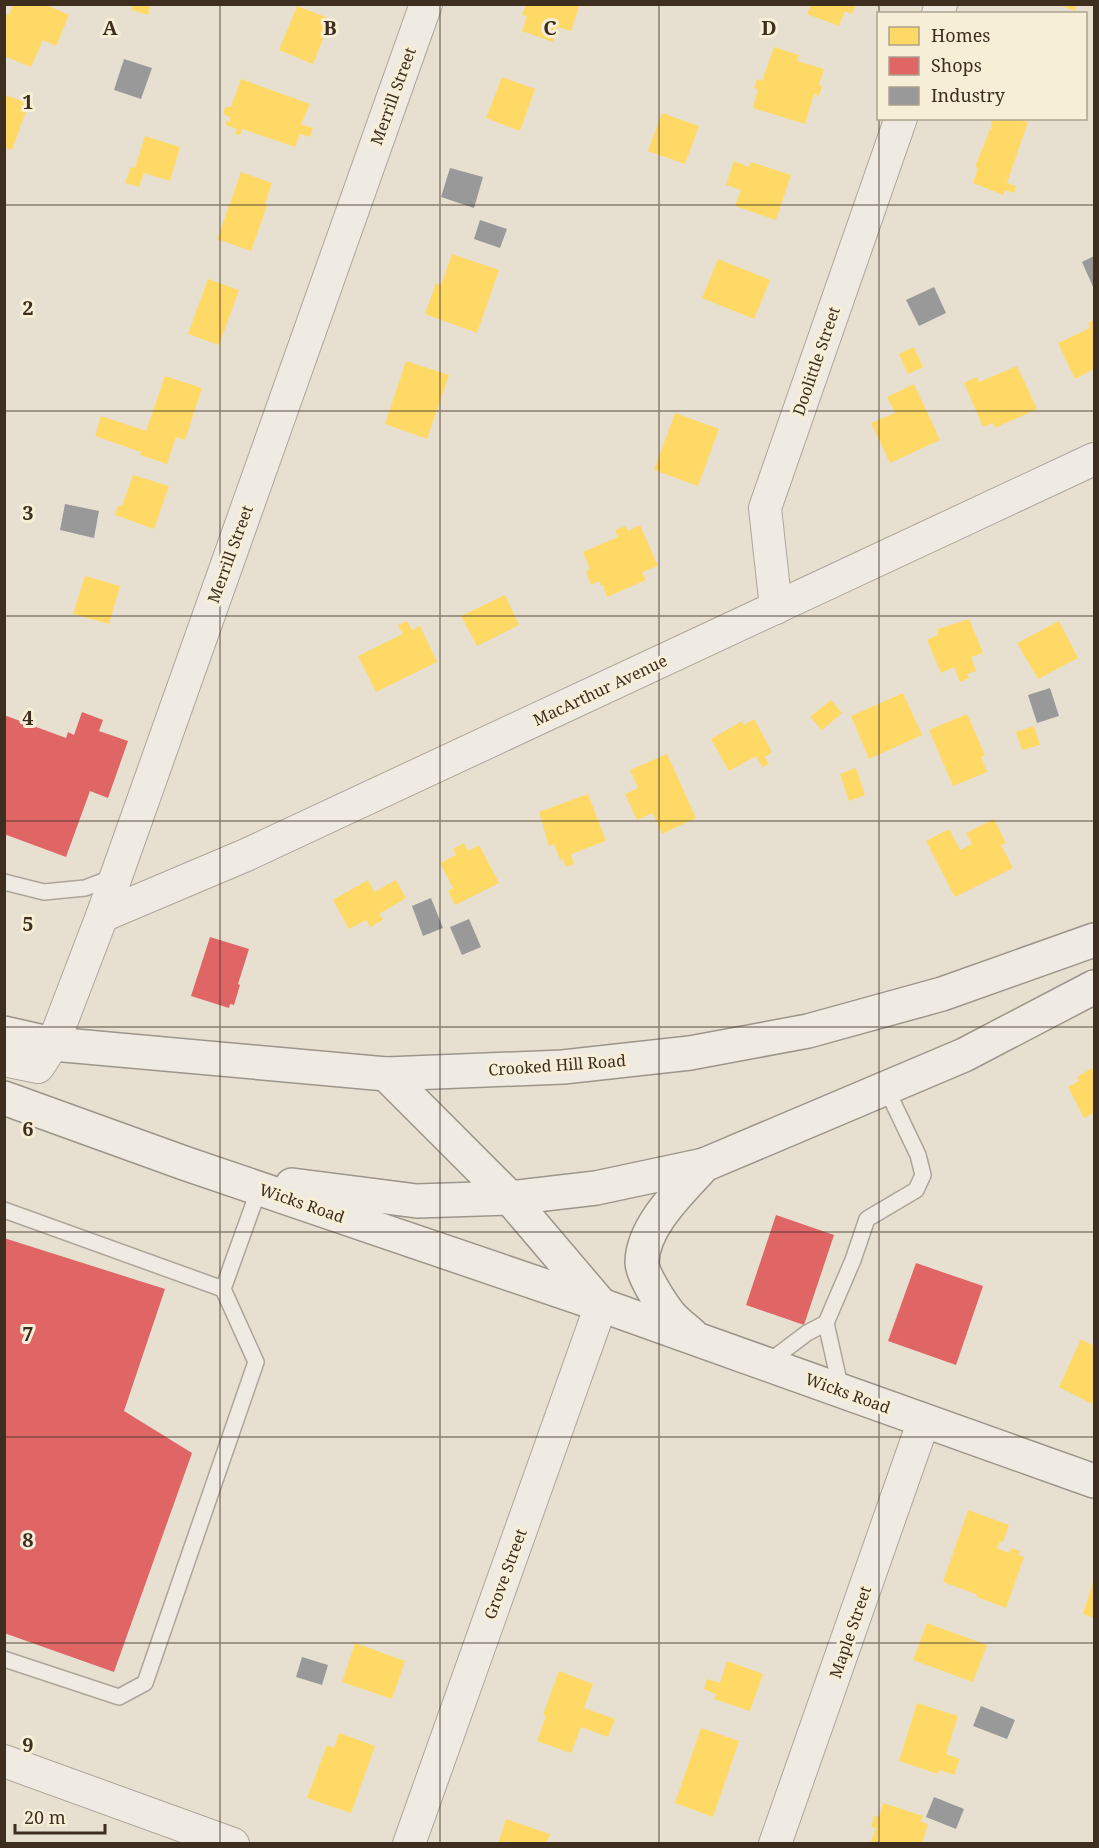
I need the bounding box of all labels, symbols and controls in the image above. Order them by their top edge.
legend [877,12,1087,120]
text: A [102,14,118,41]
text: B [323,14,337,41]
text: C [543,14,557,41]
text: D [761,14,777,41]
text: Homes [931,23,990,47]
street label: Merrill Street [365,44,421,148]
text: Shops [931,53,982,77]
text: Industry [931,83,1006,107]
text: 1 [22,88,34,115]
text: 2 [22,294,34,321]
street label: Doolittle Street [787,303,845,418]
text: 3 [22,499,34,526]
street label: Merrill Street [202,502,258,606]
street label: MacArthur Avenue [529,649,671,731]
text: 4 [22,704,34,731]
text: 5 [22,910,34,937]
street label: Crooked Hill Road [487,1049,627,1081]
text: 6 [22,1115,34,1142]
street label: Wicks Road [256,1178,348,1228]
text: 7 [22,1320,34,1347]
street label: Wicks Road [802,1367,894,1419]
street label: Grove Street [478,1525,532,1622]
text: 8 [22,1526,34,1553]
street label: Maple Street [824,1583,876,1681]
text: 9 [22,1731,34,1758]
scale bar [15,1797,105,1835]
text: 20 m [24,1805,66,1829]

